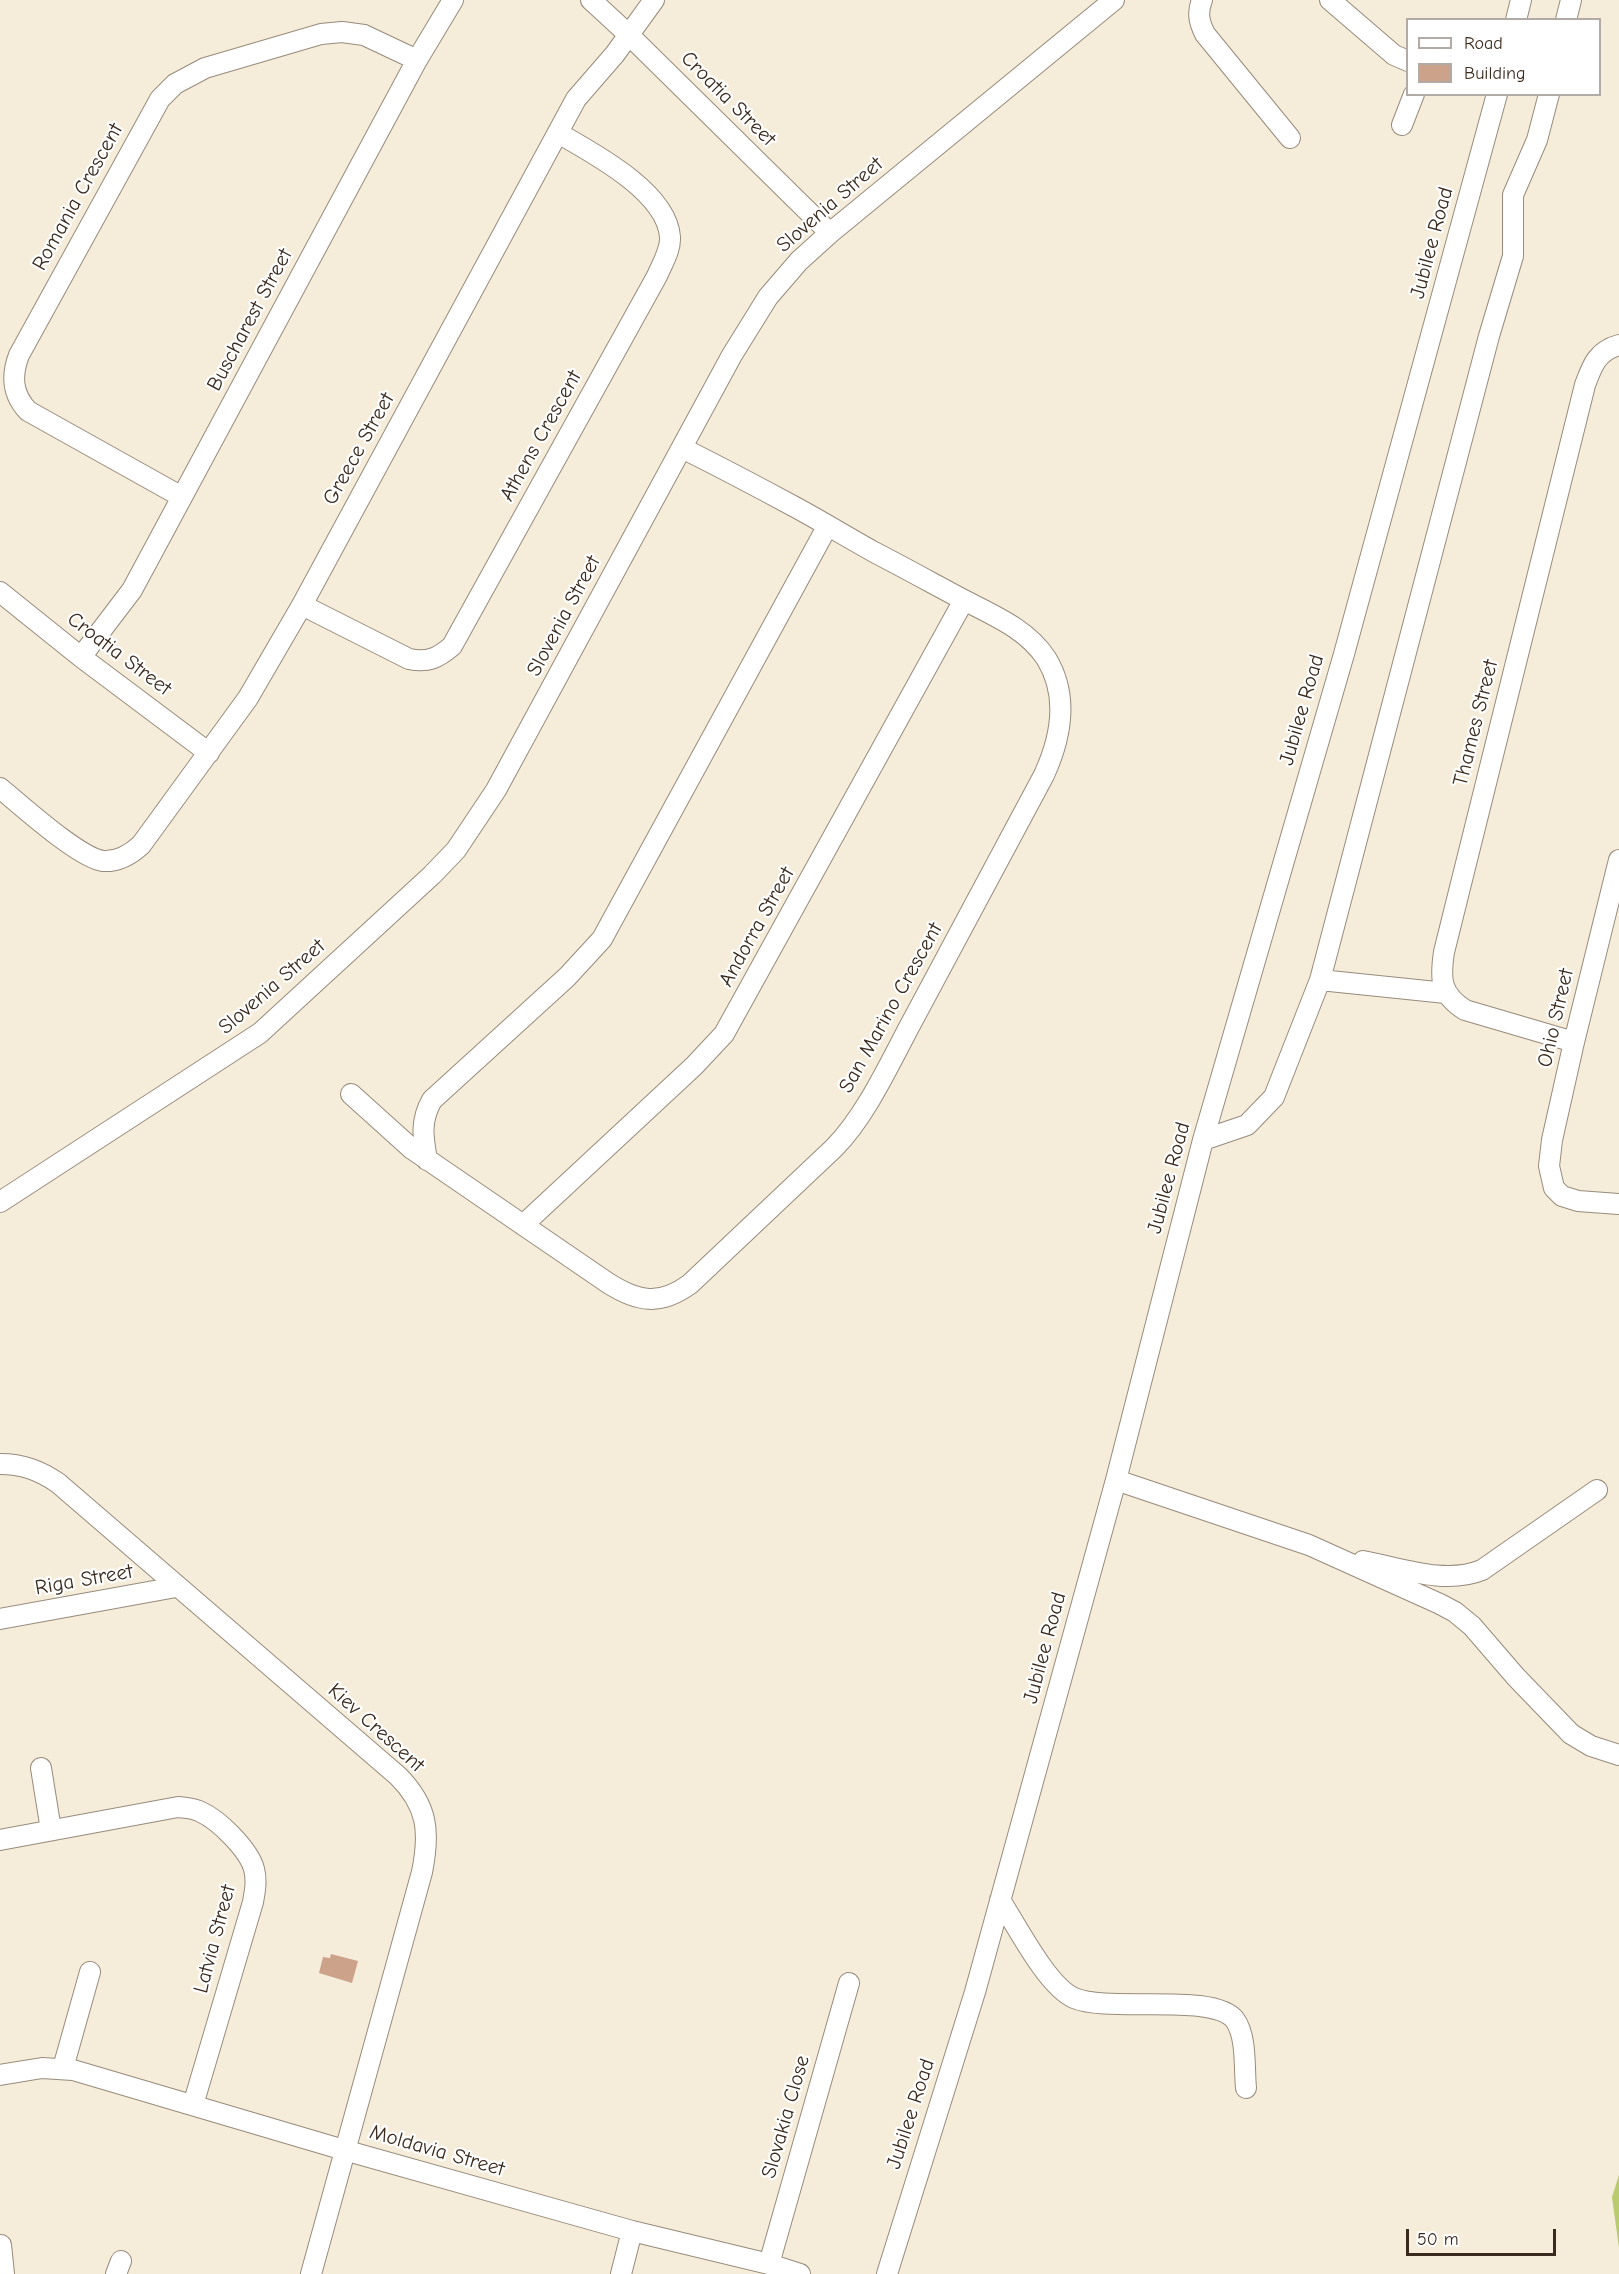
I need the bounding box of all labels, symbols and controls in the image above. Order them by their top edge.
legend [1406,18,1601,96]
text: Road [1464,33,1503,54]
street label: Croatia Street [675,46,781,152]
text: Building [1464,63,1526,84]
street label: Romania Crescent [27,119,129,275]
street label: Slovenia Street [772,152,888,258]
street label: Jubilee Road [1405,185,1459,301]
street label: Buscharest Street [202,245,298,395]
street label: Athens Crescent [495,366,587,506]
street label: Greece Street [318,389,400,509]
street label: Slovenia Street [522,551,606,681]
street label: Croatia Street [62,607,176,701]
street label: Jubilee Road [1274,652,1330,768]
street label: Thames Street [1448,657,1504,789]
street label: Andorra Street [714,863,800,991]
street label: San Marino Crescent [834,919,948,1097]
street label: Slovenia Street [214,934,330,1040]
street label: Ohio Street [1532,966,1580,1070]
street label: Jubilee Road [1142,1120,1196,1236]
street label: Riga Street [33,1559,135,1601]
street label: Jubilee Road [1018,1590,1072,1706]
street label: Kiev Crescent [323,1678,429,1778]
street label: Latvia Street [188,1882,242,1996]
street label: Slovakia Close [756,2053,816,2181]
street label: Jubilee Road [881,2056,941,2172]
street label: Moldavia Street [367,2120,507,2182]
scale bar [1409,2217,1559,2255]
text: 50 m [1417,2229,1459,2250]

